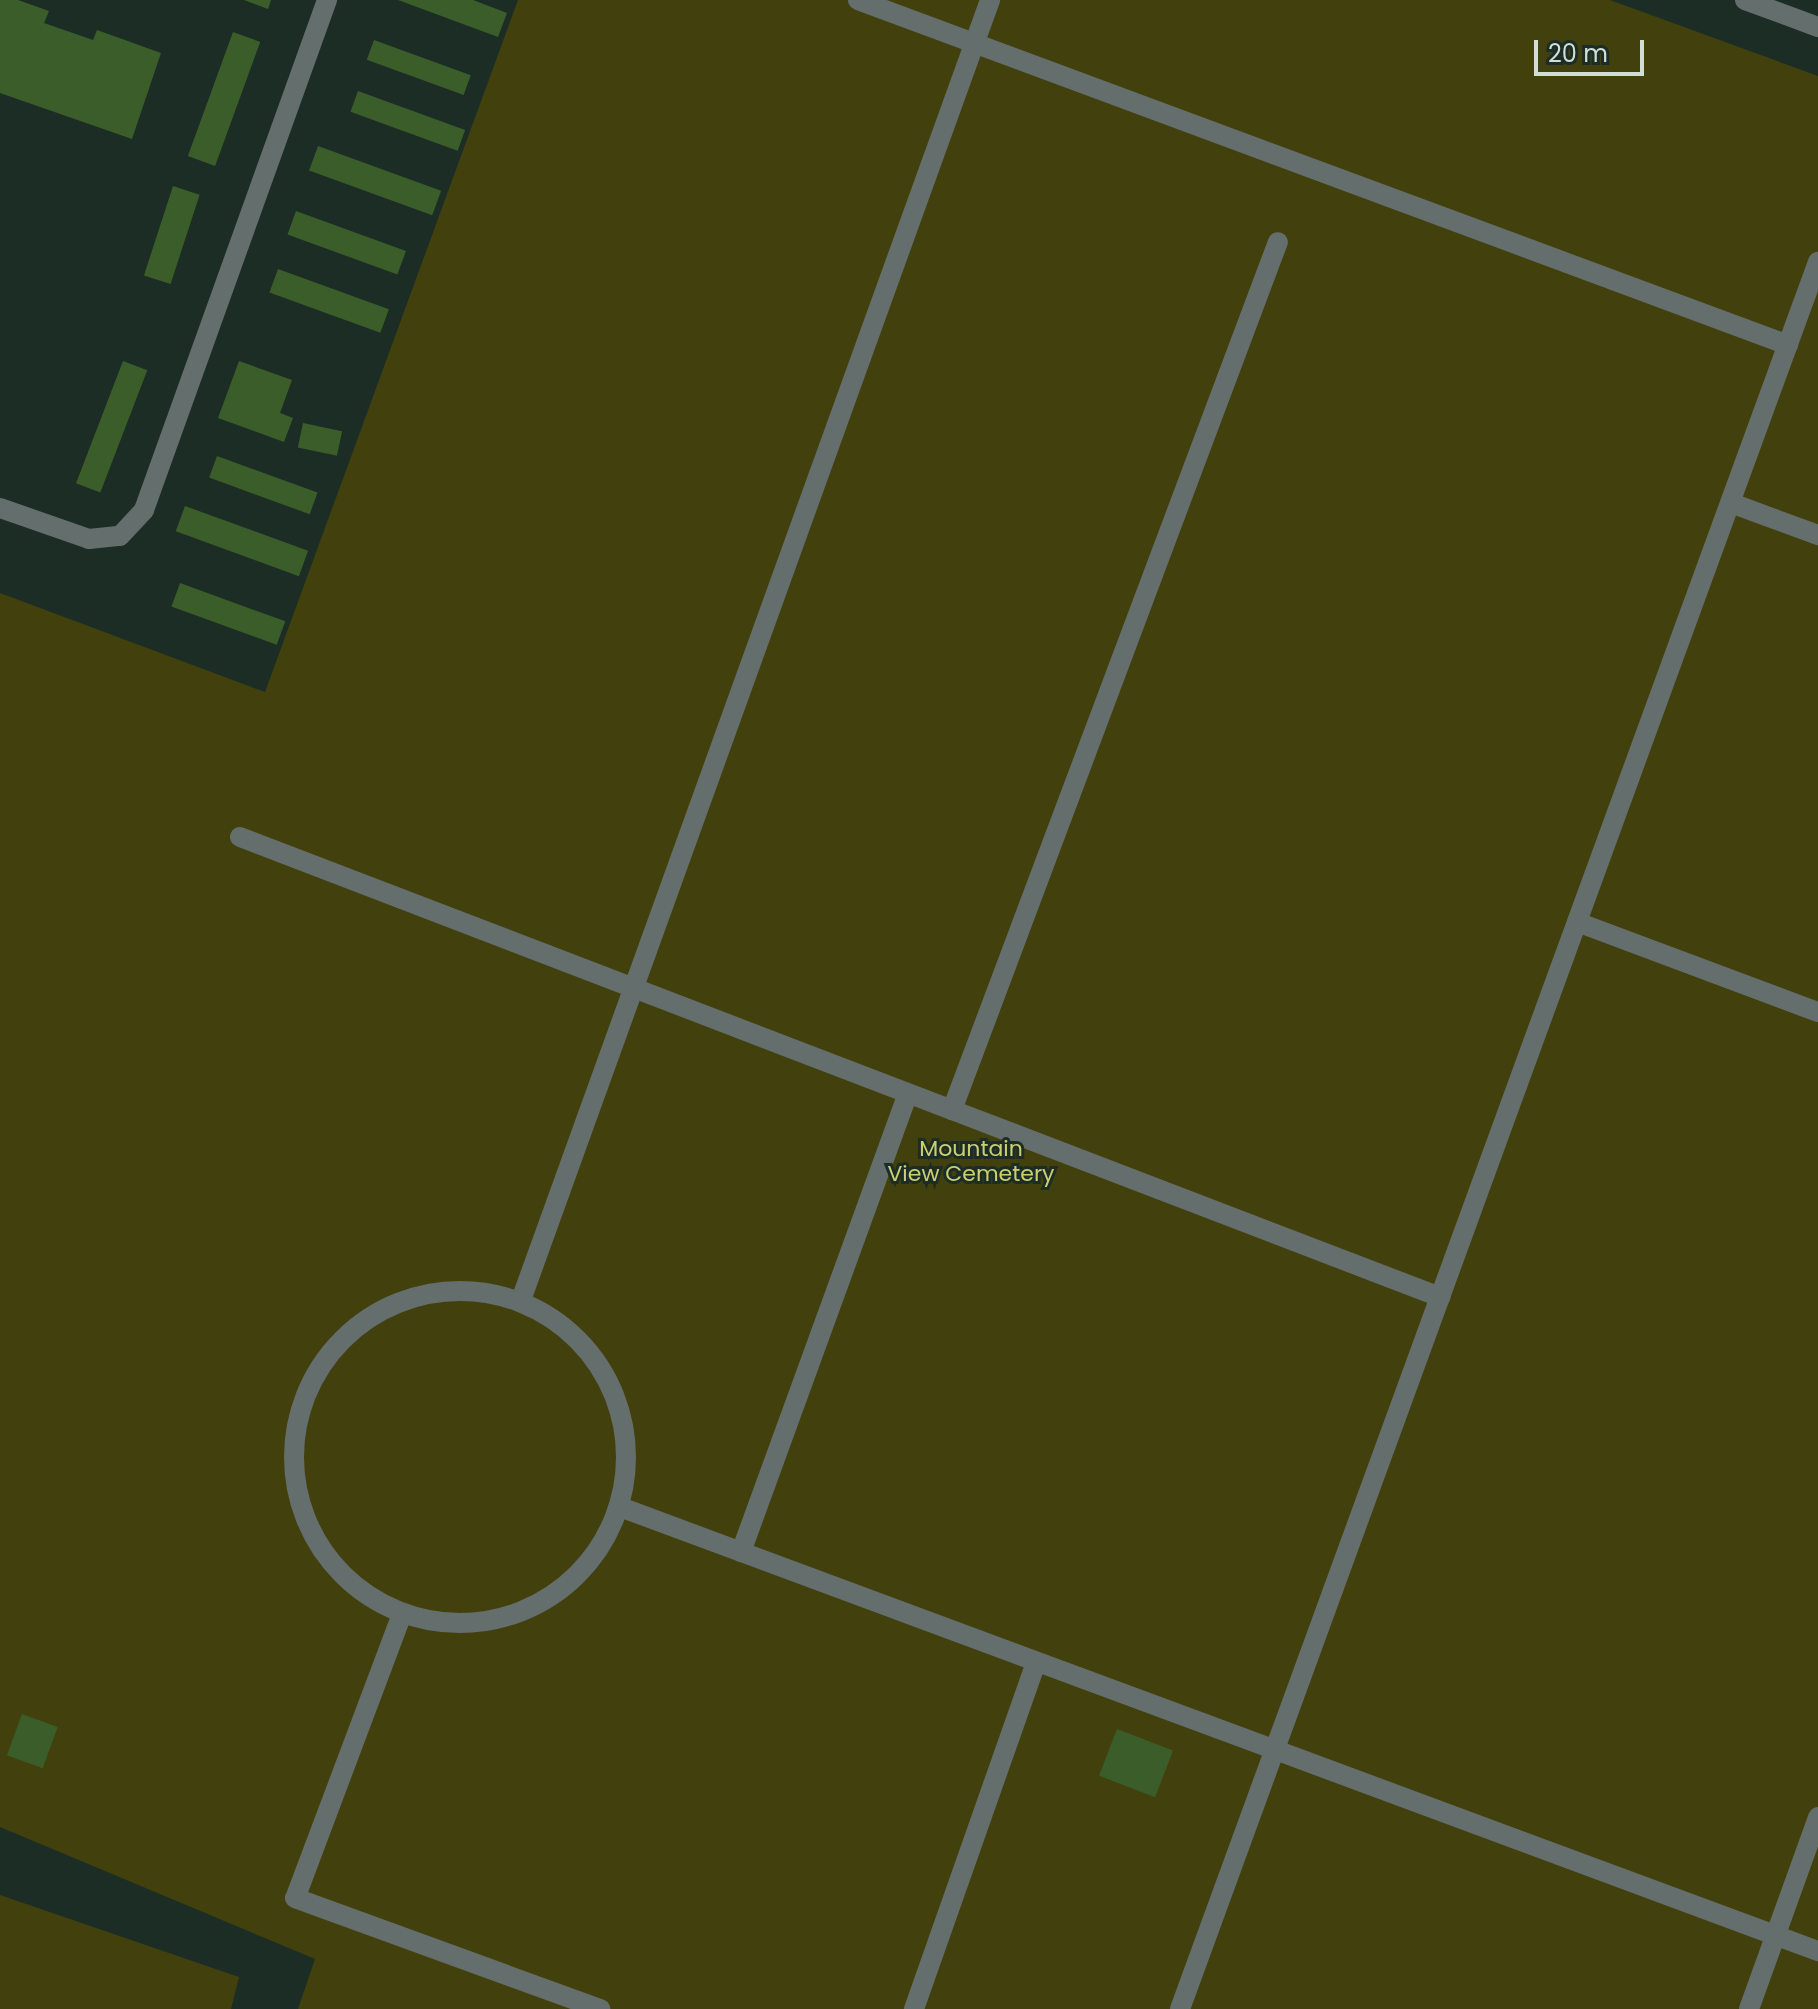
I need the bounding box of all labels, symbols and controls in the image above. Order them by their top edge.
scale bar [1538,24,1648,74]
text: 20 m [1548,37,1608,70]
park label: Mountain View Cemetery [887,1135,1055,1186]

